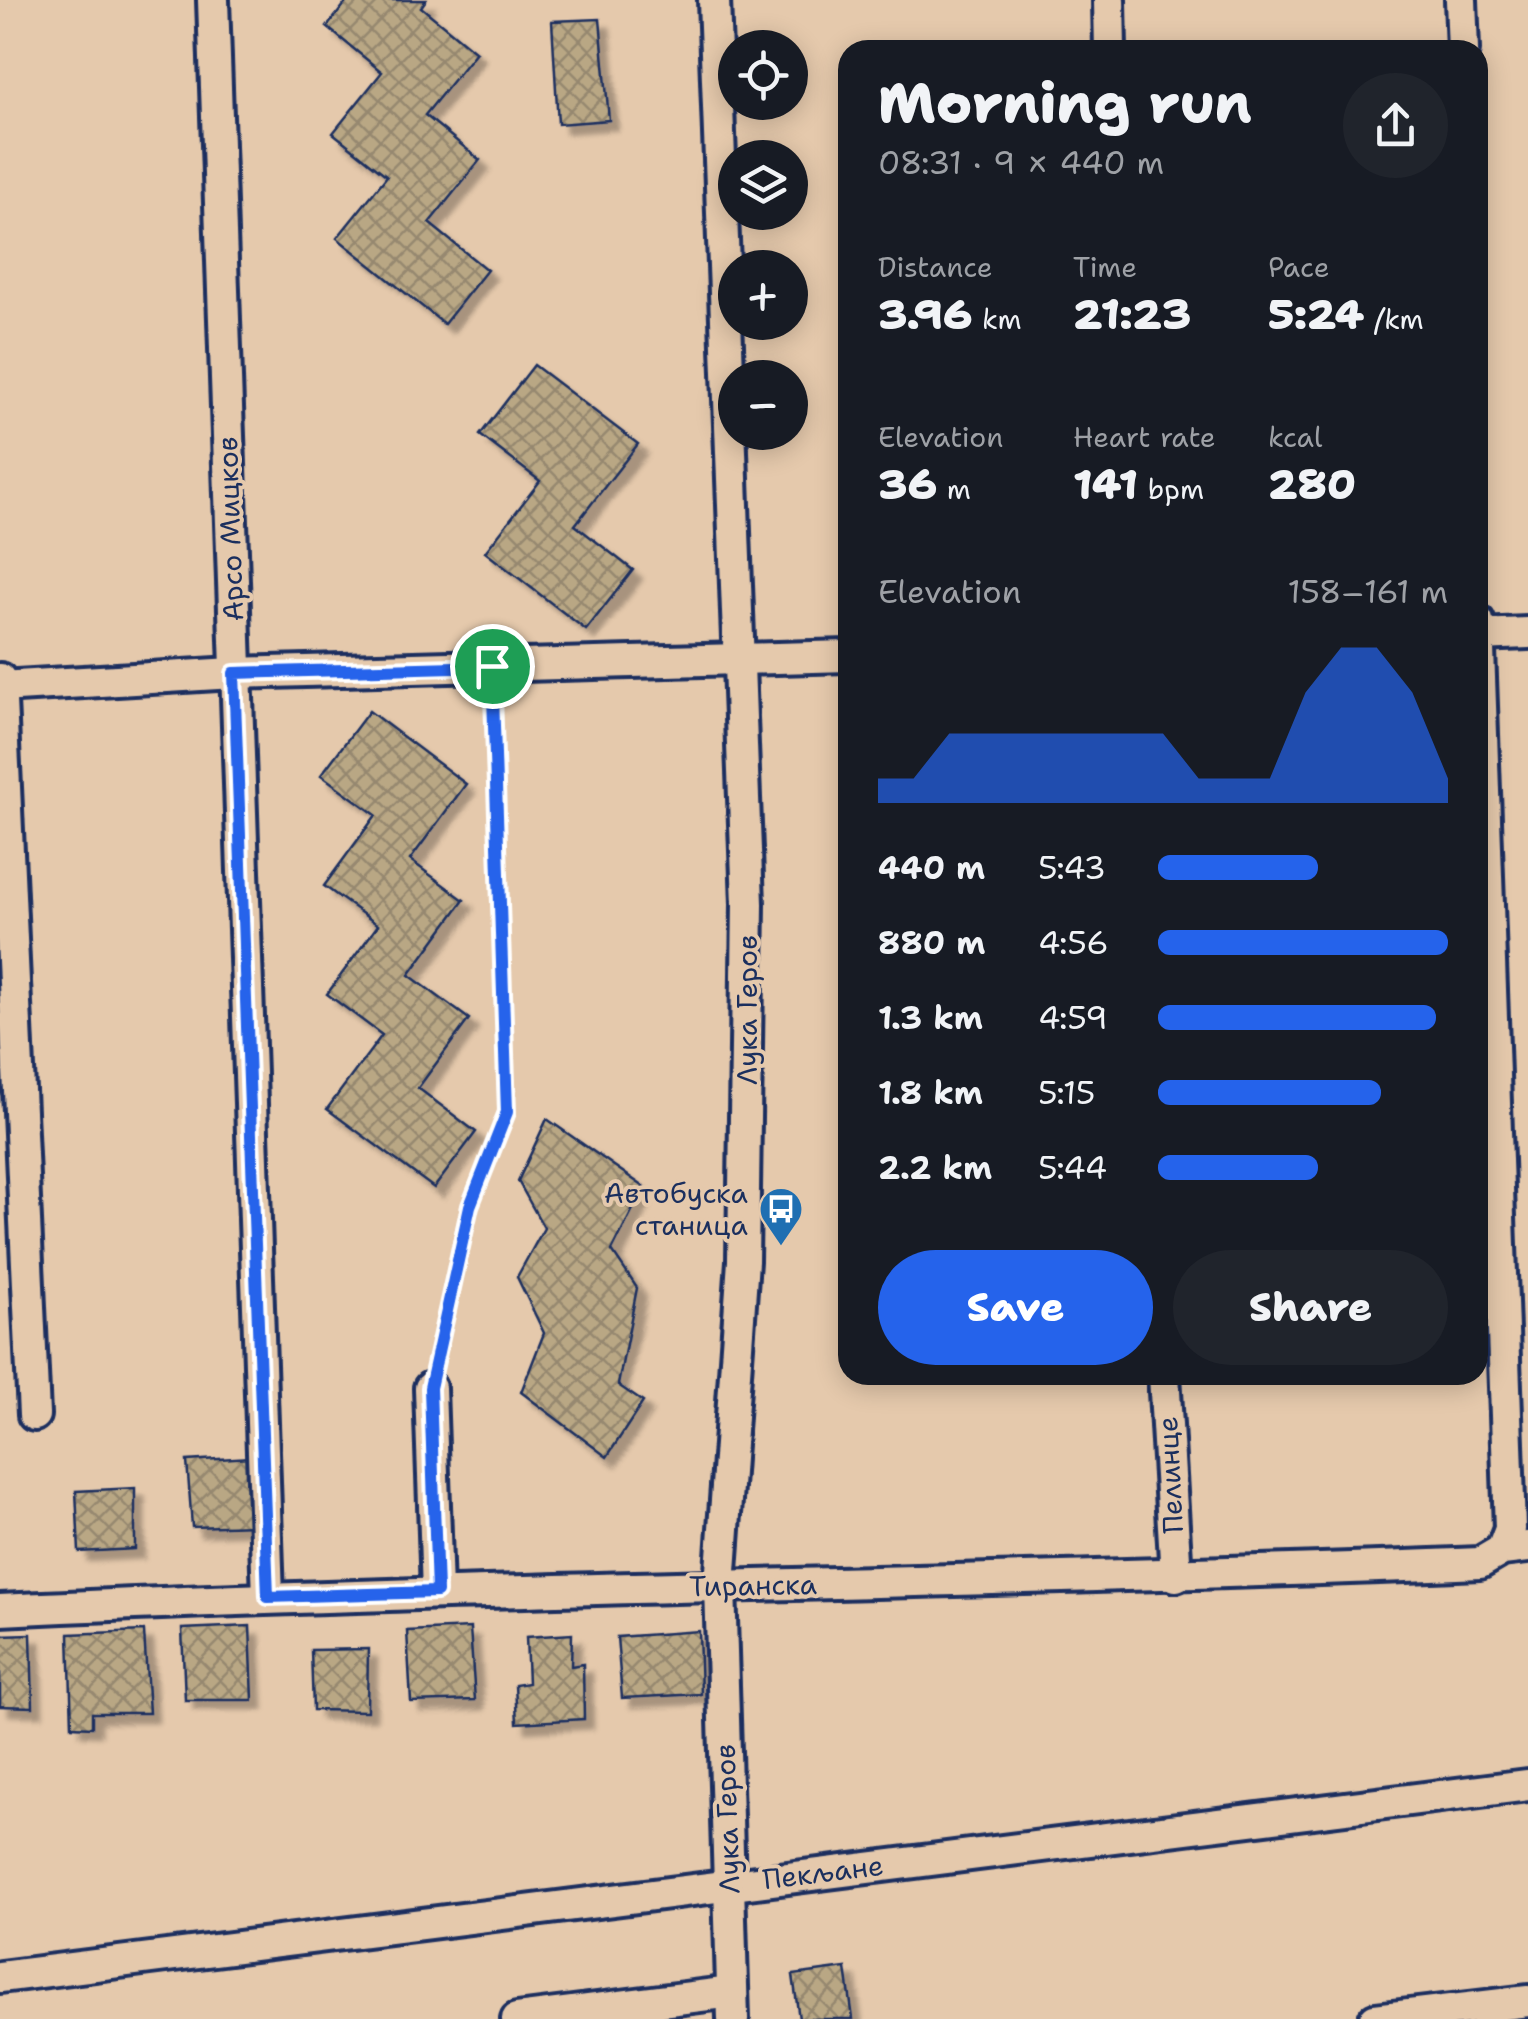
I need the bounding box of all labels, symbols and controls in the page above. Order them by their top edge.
map controls [718,30,808,450]
button: locate [718,30,808,120]
text: Morning run [878,66,1252,140]
button: share [1343,73,1448,178]
button: layers [718,140,808,230]
text: 08:31 · 9 × 440 m [878,141,1164,184]
text: Distance [878,248,993,286]
text: Time [1073,248,1137,286]
text: Pace [1268,248,1330,286]
button: + [718,250,808,340]
text: 3.96 [878,286,972,342]
text: 21:23 [1073,286,1191,342]
text: 5:24 [1268,286,1364,342]
text: km [972,300,1022,338]
text: /km [1364,300,1424,338]
button: − [718,360,808,450]
text: Elevation [878,418,1003,456]
text: Heart rate [1073,418,1216,456]
text: kcal [1268,418,1322,456]
street label: Арсо Мицков [208,436,252,622]
text: 36 [878,456,937,512]
text: 141 [1073,456,1138,512]
text: 280 [1268,456,1356,512]
text: m [937,470,971,508]
text: bpm [1138,470,1204,508]
text: Elevation [878,570,1021,613]
text: 158–161 m [1287,570,1448,613]
pin [450,624,535,709]
icon: arrive [465,639,520,694]
text: 440 m [878,846,985,889]
text: 5:43 [1038,846,1106,889]
text: 880 m [878,921,985,964]
text: 4:56 [1038,921,1109,964]
street label: Лука Геров [728,935,766,1085]
text: 1.3 km [878,996,983,1039]
text: 4:59 [1038,996,1108,1039]
text: 1.8 km [878,1071,983,1114]
text: 5:15 [1038,1071,1095,1114]
text: 2.2 km [878,1146,992,1189]
text: 5:44 [1038,1146,1107,1189]
place label: Автобуска станица [604,1174,748,1244]
bus stop icon: Автобуска станица [758,1186,804,1247]
button: Save [878,1250,1153,1365]
button: Share [1173,1250,1448,1365]
street label: Пелинце [1148,1415,1192,1535]
street label: Тиранска [689,1565,817,1605]
street label: Лука Геров [705,1743,749,1895]
street label: Пекљане [760,1846,886,1898]

